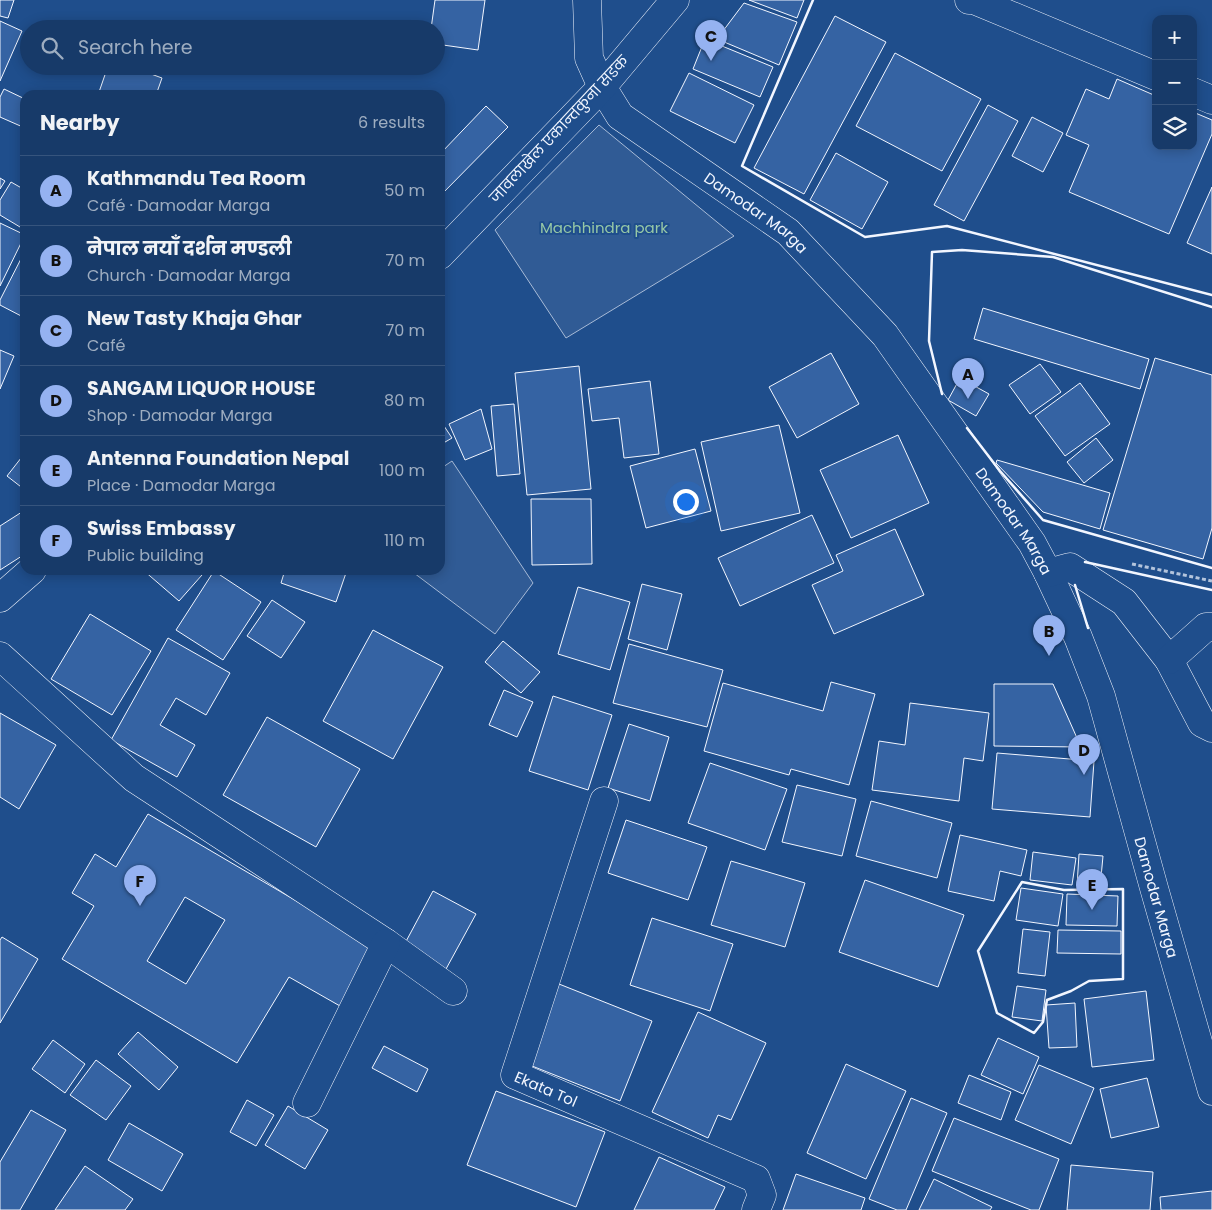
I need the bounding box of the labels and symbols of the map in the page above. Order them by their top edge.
pin: C [695,20,727,61]
street label: जावलाखेल एकान्तकुना सडक [484,50,634,208]
street label: Damodar Marga [700,167,813,258]
park label: Machhindra park [540,217,668,238]
pin: A [952,358,984,399]
street label: Damodar Marga [971,463,1057,578]
your location [673,489,699,515]
pin: B [1033,615,1065,656]
pin: D [1068,734,1100,775]
street label: Damodar Marga [1130,834,1184,960]
pin: F [124,865,156,906]
pin: E [1076,869,1108,910]
street label: Ekata Tol [511,1066,581,1111]

